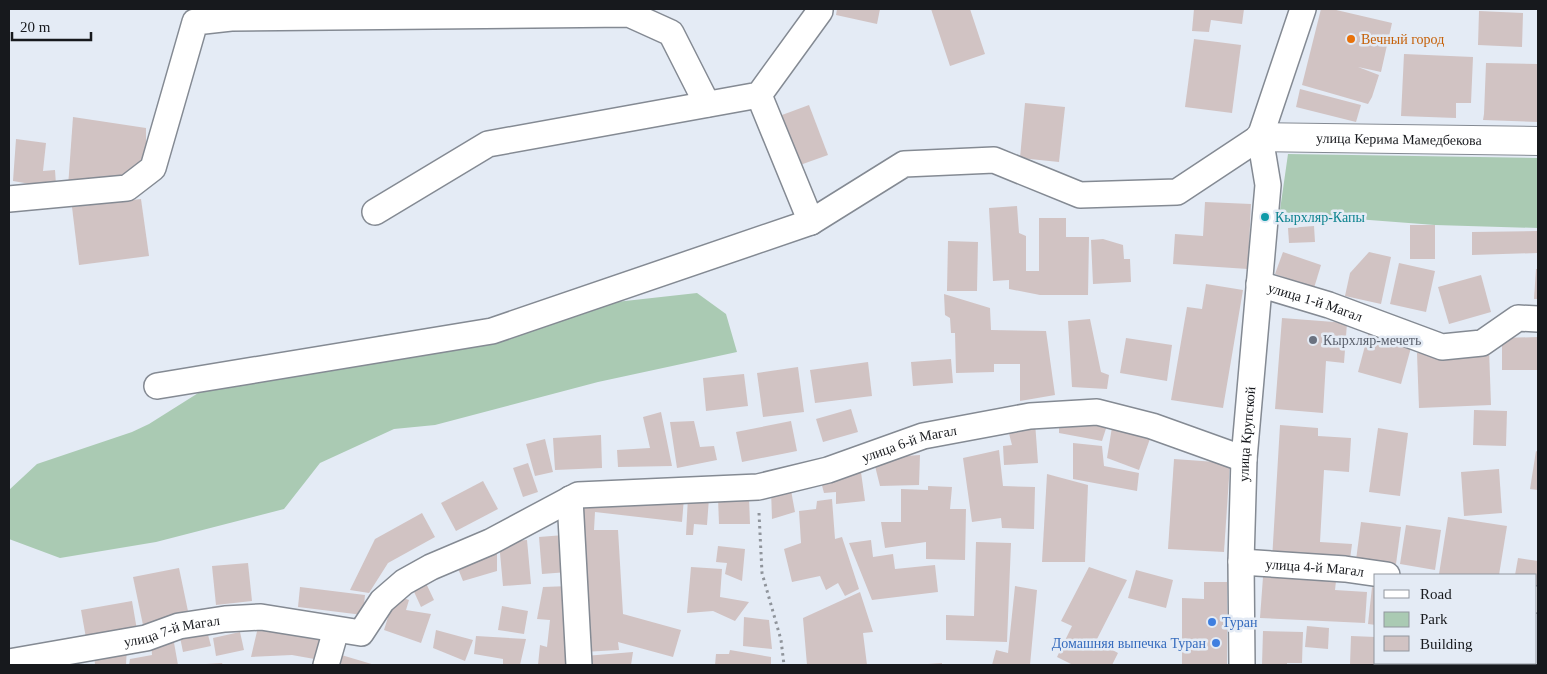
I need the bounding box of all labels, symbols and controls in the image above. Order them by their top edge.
scale bar [12,10,91,42]
text: 20 m [20,19,51,35]
place label: Вечный город [1361,32,1444,47]
marker: Вечный город [1345,33,1357,45]
street label: улица Керима Мамедбекова [1316,131,1483,148]
place label: Кырхляр-Капы [1275,210,1366,225]
marker: Кырхляр-Капы [1259,211,1271,223]
street label: улица 1-й Магал [1266,280,1364,325]
place label: Кырхляр-мечеть [1323,333,1421,348]
marker: Кырхляр-мечеть [1307,334,1319,346]
street label: улица Крупской [1236,385,1258,482]
street label: улица 6-й Магал [860,423,958,465]
street label: улица 4-й Магал [1265,557,1365,580]
legend [1374,574,1537,664]
text: Road [1420,586,1452,602]
text: Park [1420,611,1448,627]
street label: улица 7-й Магал [123,613,221,650]
place label: Туран [1222,615,1258,630]
marker: Туран [1206,616,1218,628]
place label: Домашняя выпечка Туран [1052,636,1206,651]
text: Building [1420,636,1473,652]
marker: Домашняя выпечка Туран [1210,637,1222,649]

